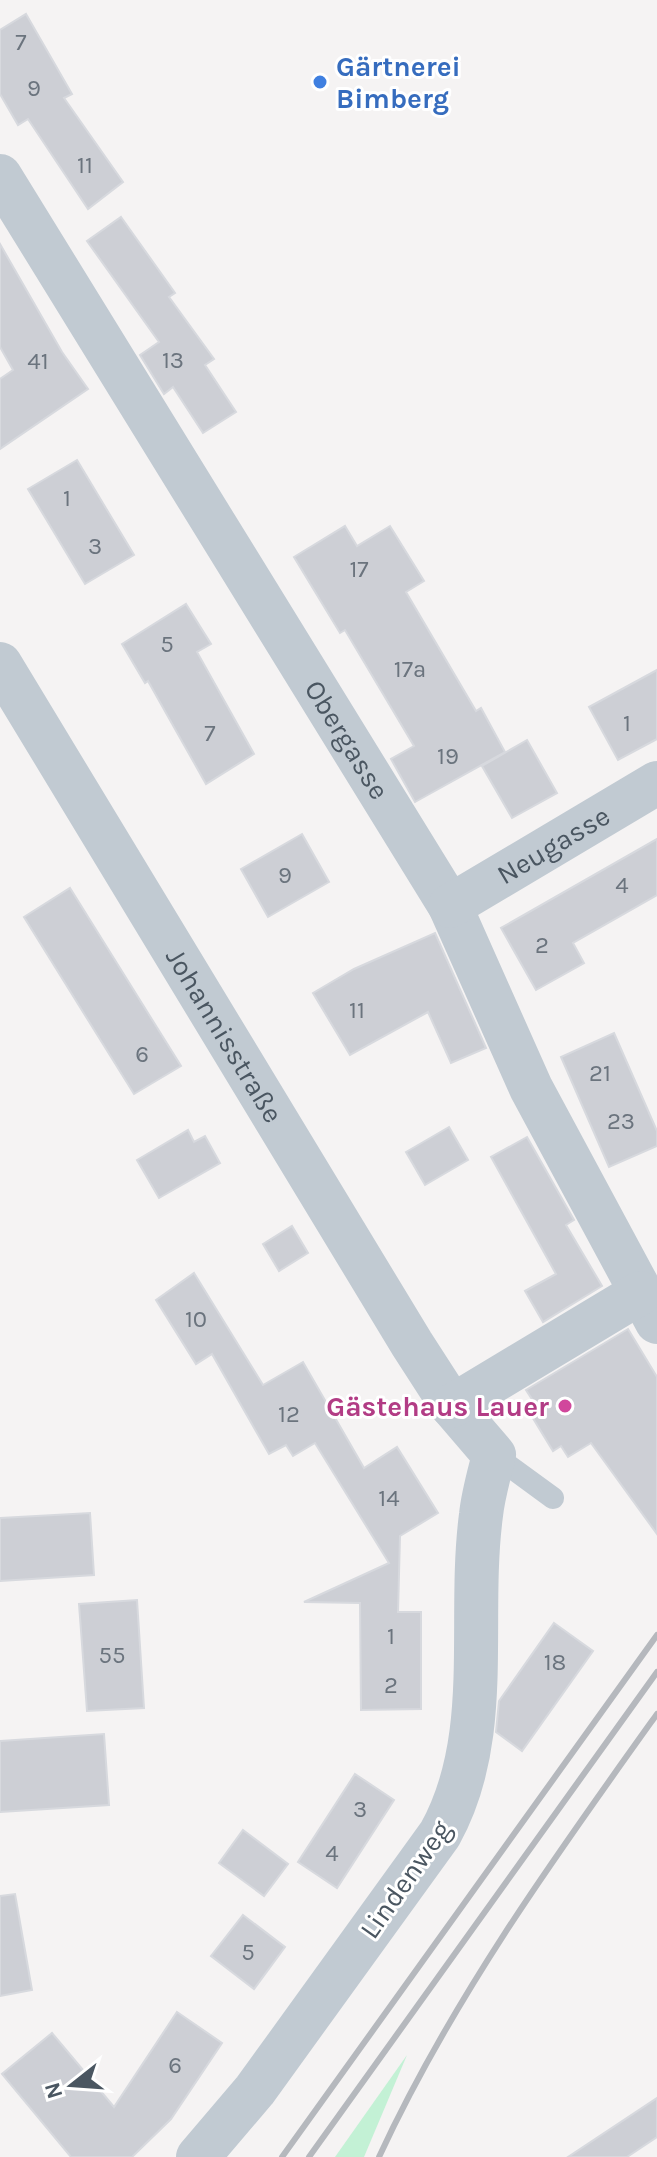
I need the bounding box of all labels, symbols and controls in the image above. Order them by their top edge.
house number: 7 [15,28,27,56]
place label: Gärtnerei Bimberg [336,50,461,115]
marker: Gärtnerei Bimberg [311,73,329,91]
house number: 9 [27,74,41,102]
house number: 11 [77,151,93,179]
house number: 13 [162,346,184,374]
house number: 41 [27,347,49,375]
house number: 1 [63,484,71,512]
house number: 3 [88,532,102,560]
house number: 17 [349,555,369,583]
house number: 5 [160,630,174,658]
house number: 17a [394,655,426,683]
street label: Obergasse [298,674,396,805]
house number: 1 [623,709,631,737]
house number: 7 [204,719,216,747]
house number: 19 [437,742,459,770]
street label: Neugasse [491,799,616,891]
house number: 9 [278,861,292,889]
house number: 4 [615,871,629,899]
house number: 2 [535,931,549,959]
street label: Johannisstraße [159,942,290,1129]
house number: 11 [349,996,365,1024]
house number: 6 [135,1040,149,1068]
house number: 21 [589,1059,611,1087]
house number: 23 [607,1107,635,1135]
house number: 10 [185,1305,207,1333]
place label: Gästehaus Lauer [326,1390,549,1423]
marker: Gästehaus Lauer [556,1397,574,1415]
house number: 12 [278,1400,300,1428]
house number: 14 [378,1484,400,1512]
house number: 1 [387,1622,395,1650]
house number: 55 [98,1641,126,1669]
house number: 18 [544,1648,566,1676]
house number: 2 [384,1671,398,1699]
house number: 3 [353,1795,367,1823]
street label: Lindenweg [353,1814,458,1945]
house number: 4 [325,1839,339,1867]
house number: 5 [241,1938,255,1966]
north arrow [32,2045,112,2125]
house number: 6 [168,2051,182,2079]
text: N [39,2079,69,2102]

